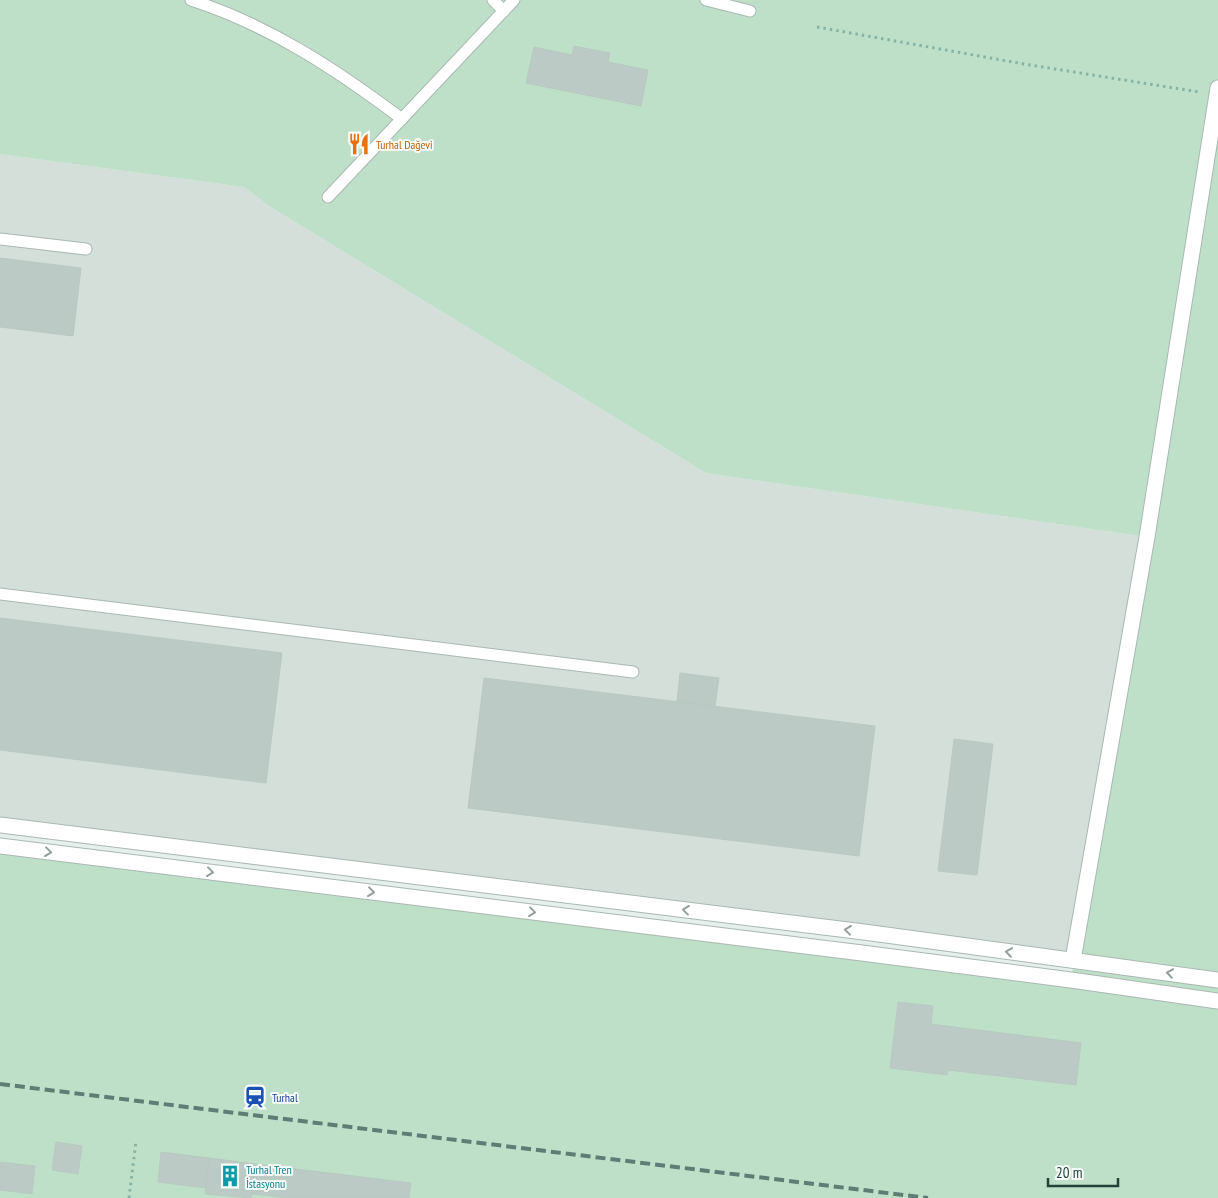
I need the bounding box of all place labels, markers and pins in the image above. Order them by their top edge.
restaurant icon: Turhal Dağevi [346,131,372,157]
place label: Turhal Dağevi [376,137,433,152]
station icon: Turhal [242,1084,268,1110]
place label: Turhal [272,1090,298,1105]
place label: Turhal Tren İstasyonu [246,1162,292,1191]
building icon: Turhal Tren İstasyonu [217,1163,243,1189]

